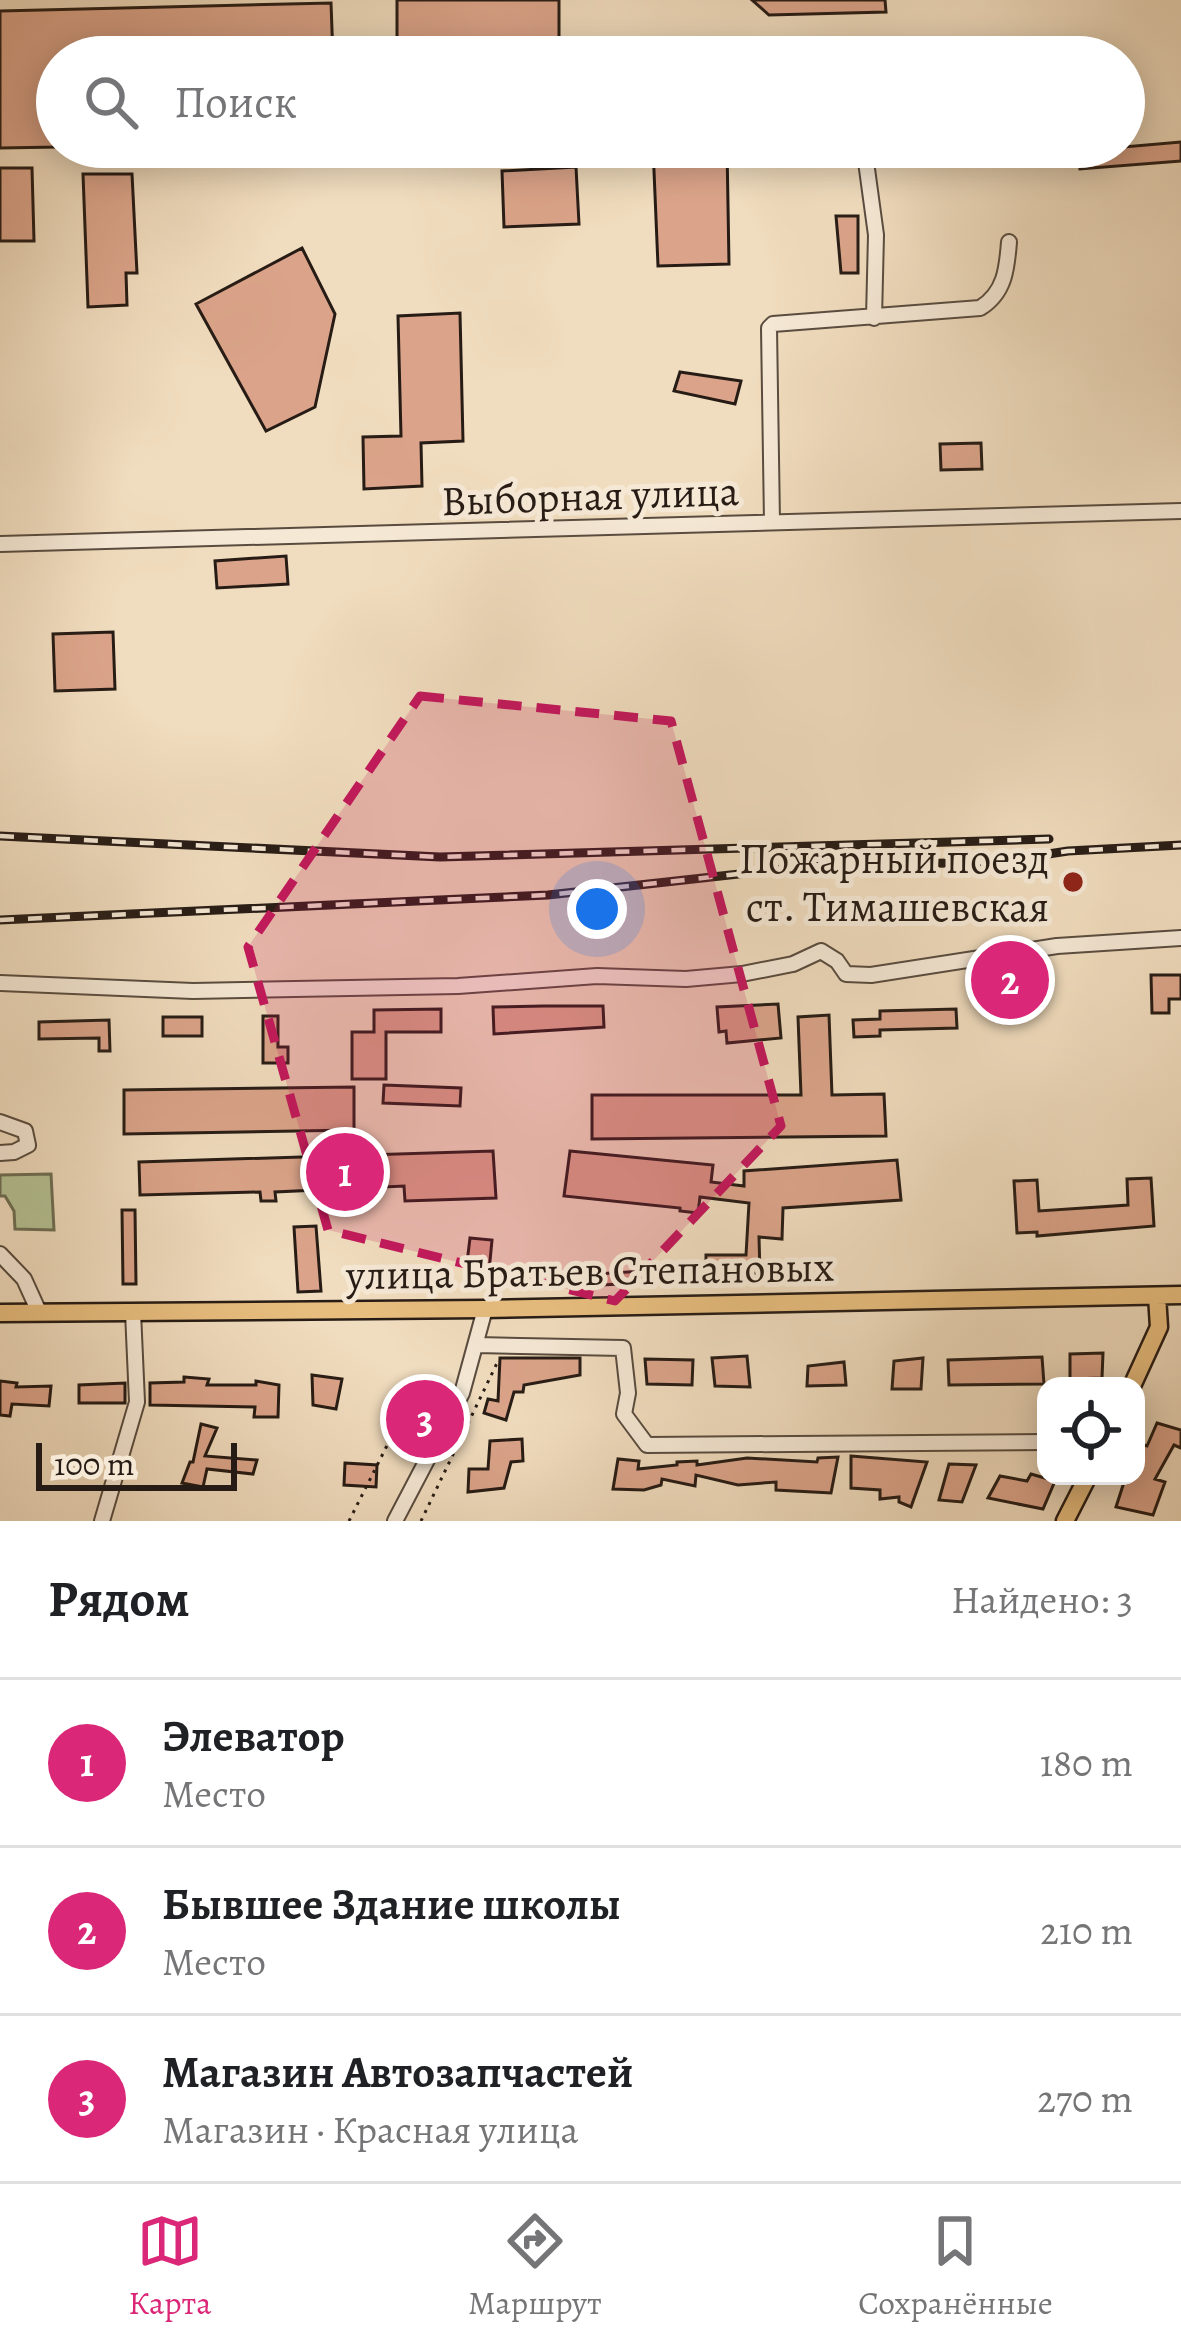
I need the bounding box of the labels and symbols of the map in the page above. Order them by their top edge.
street label: Выборная улица [440,462,740,529]
place label: Пожарный поезд ст. Тимашевская [739,830,1049,935]
marker: Пожарный поезд ст. Тимашевская [1060,869,1086,895]
your location [567,879,627,939]
pin: 2 [971,935,1049,1025]
pin: 1 [306,1127,384,1217]
street label: улица Братьев Степановых [345,1238,835,1303]
pin: 3 [386,1374,464,1464]
scale bar [36,1437,237,1490]

